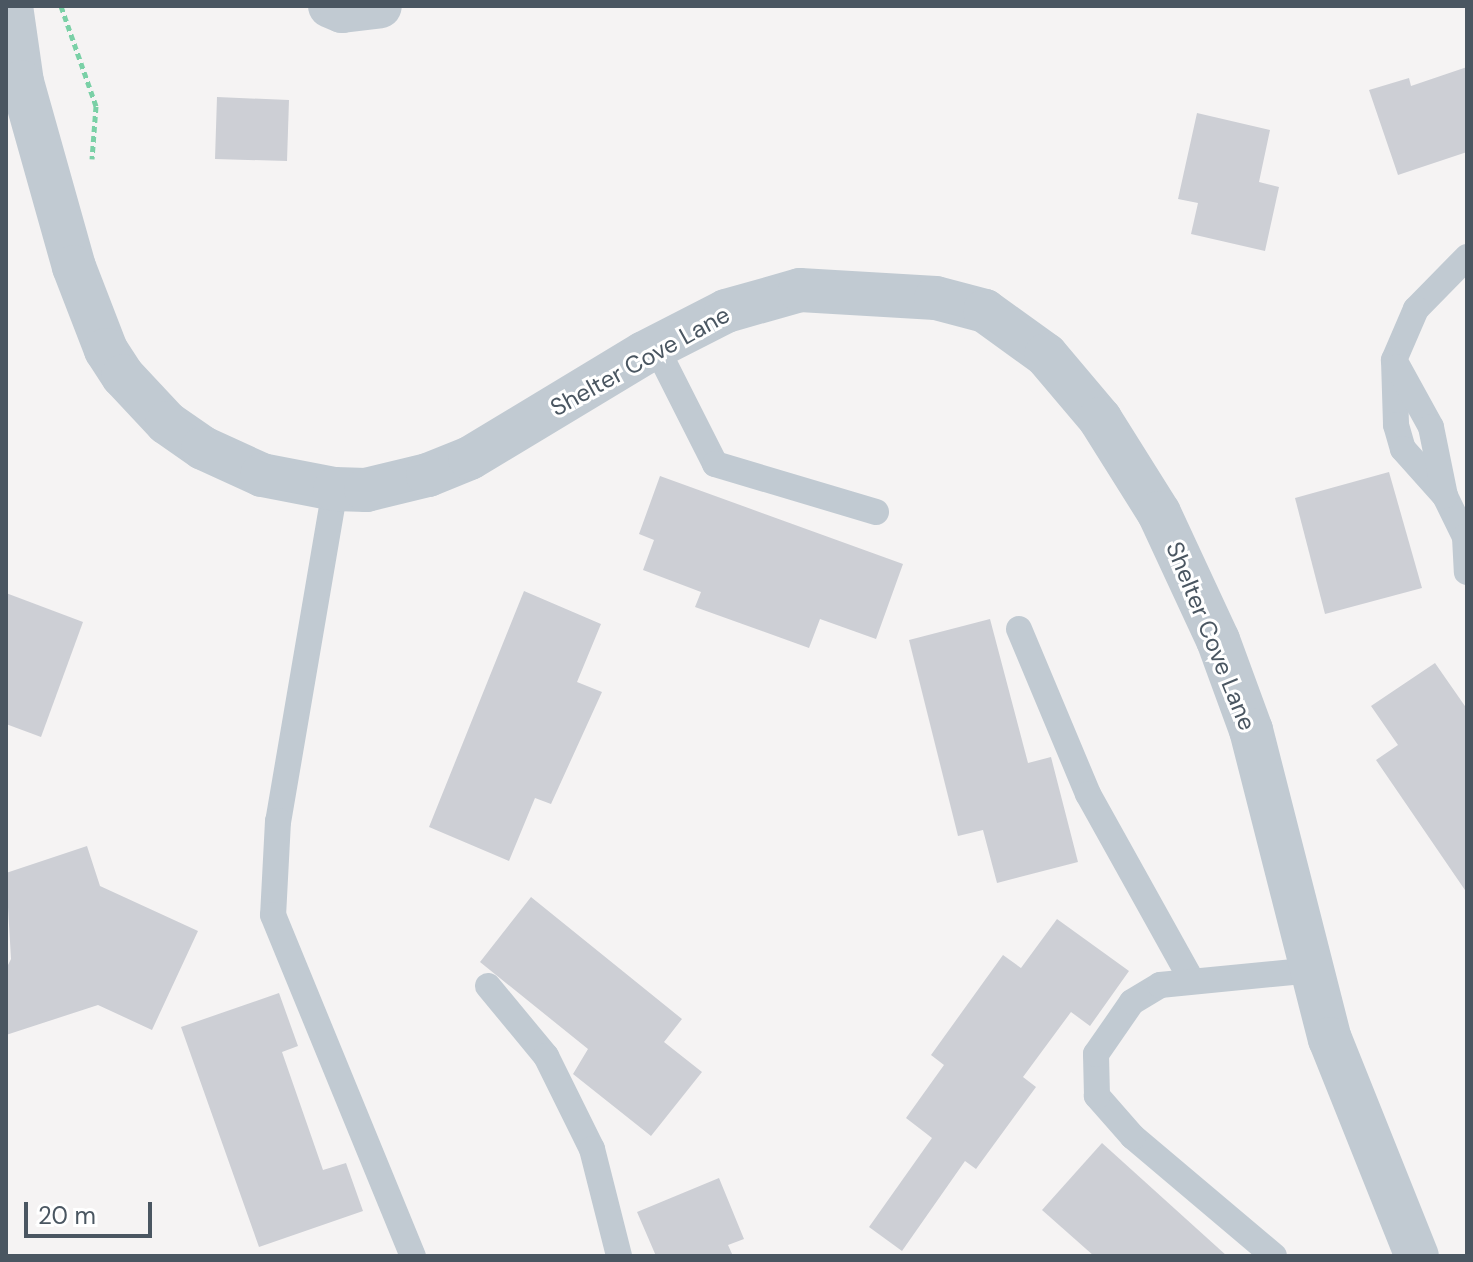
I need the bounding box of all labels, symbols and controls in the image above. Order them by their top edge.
street label: Shelter Cove Lane [545,300,735,422]
street label: Shelter Cove Lane [1160,538,1262,734]
scale bar [28,1186,156,1236]
text: 20 m [38,1200,96,1231]

